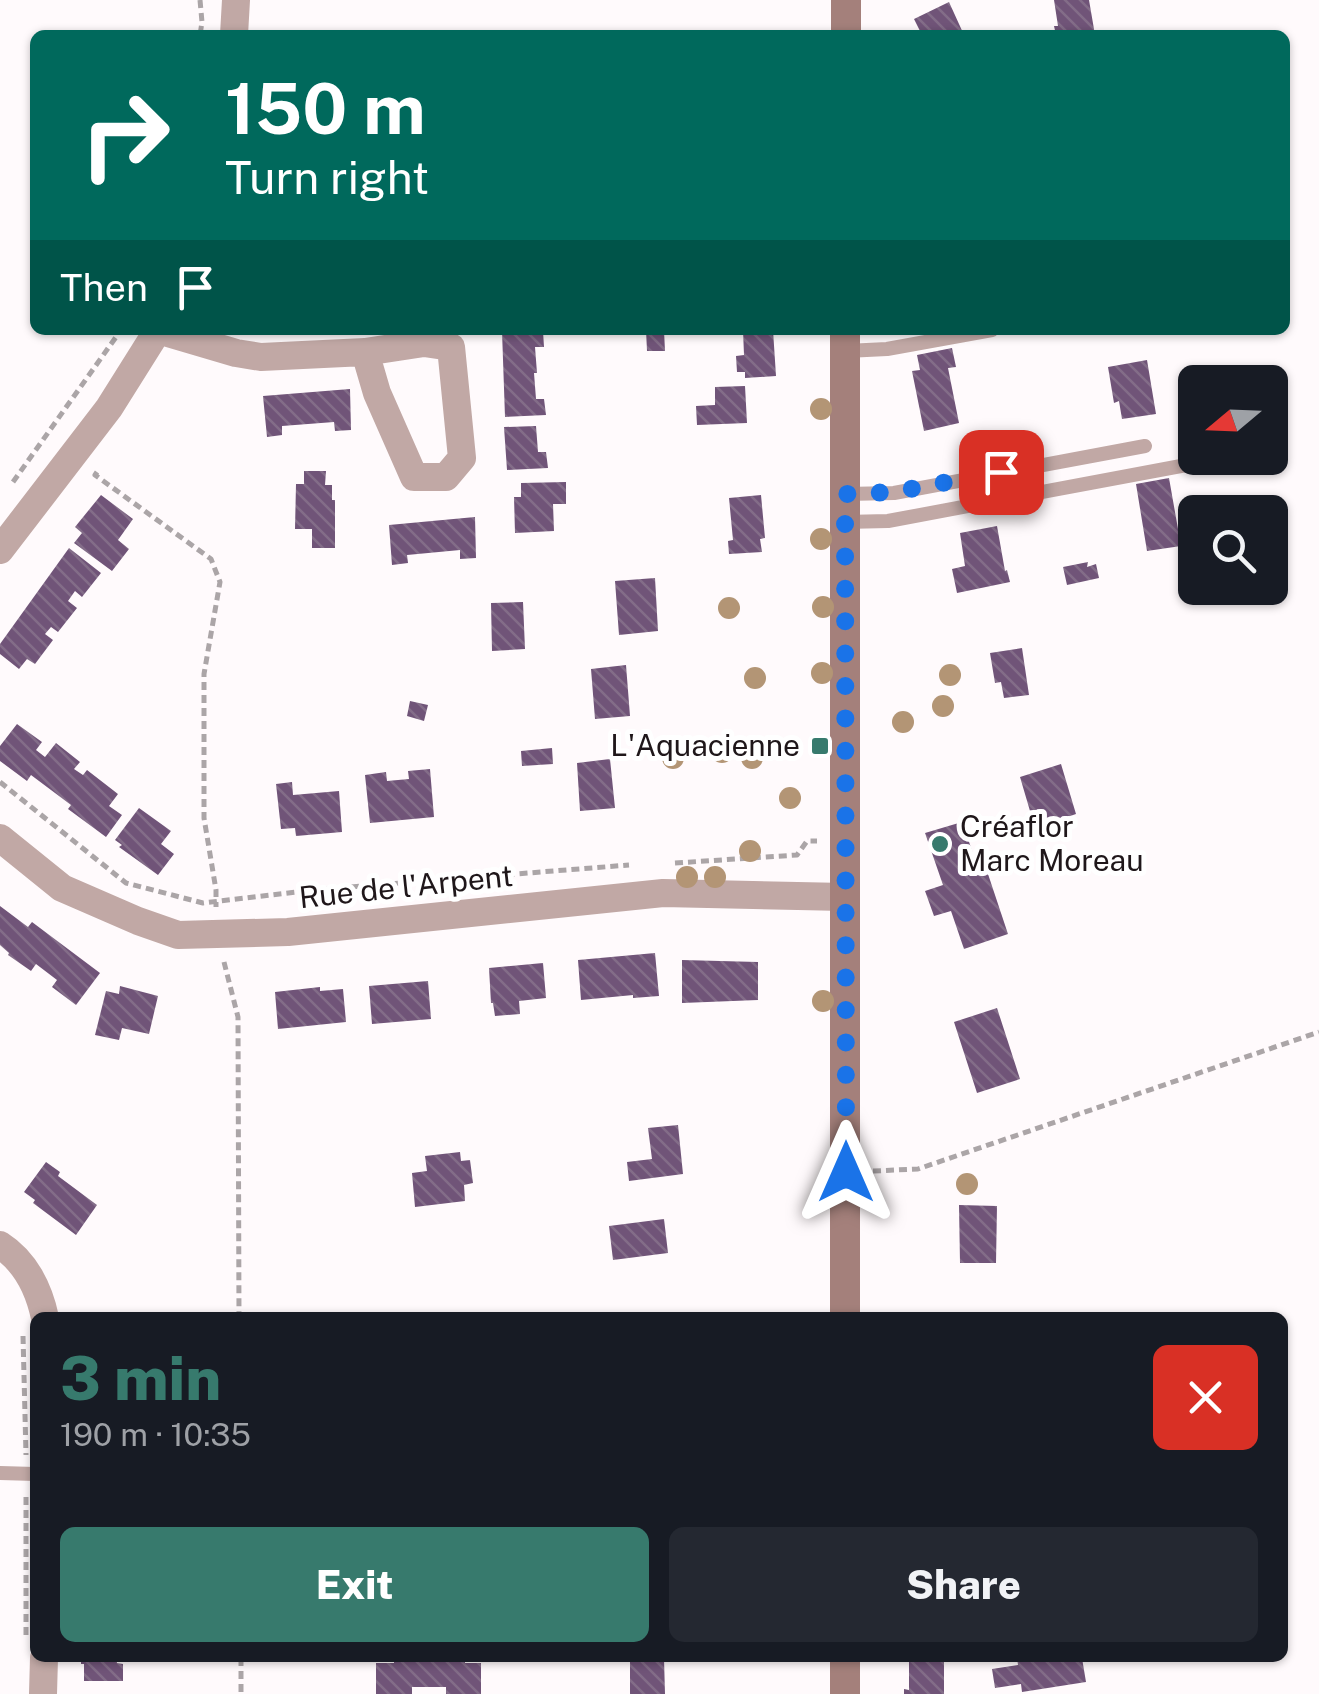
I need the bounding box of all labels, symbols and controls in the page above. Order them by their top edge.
text: 150 m [225,67,426,150]
icon: right [60,70,190,200]
text: Turn right [225,151,429,204]
icon: arrive [168,260,223,315]
text: Then [60,265,148,310]
north arrow [1178,365,1288,475]
map controls [1178,365,1288,605]
pin [959,430,1044,515]
icon: arrive [974,445,1029,500]
button: search [1178,495,1288,605]
place label: L'Aquacienne [610,727,800,763]
marker: L'Aquacienne [809,735,831,757]
place label: Créaflor Marc Moreau [960,808,1144,878]
marker: Créaflor Marc Moreau [929,833,951,855]
street label: Rue de l'Arpent [297,857,514,915]
position arrow [794,1120,898,1224]
text: 3 min [60,1343,221,1414]
button: close [1153,1345,1258,1450]
text: 190 m · 10:35 [60,1416,251,1453]
button: Exit [60,1527,649,1642]
button: Share [669,1527,1258,1642]

